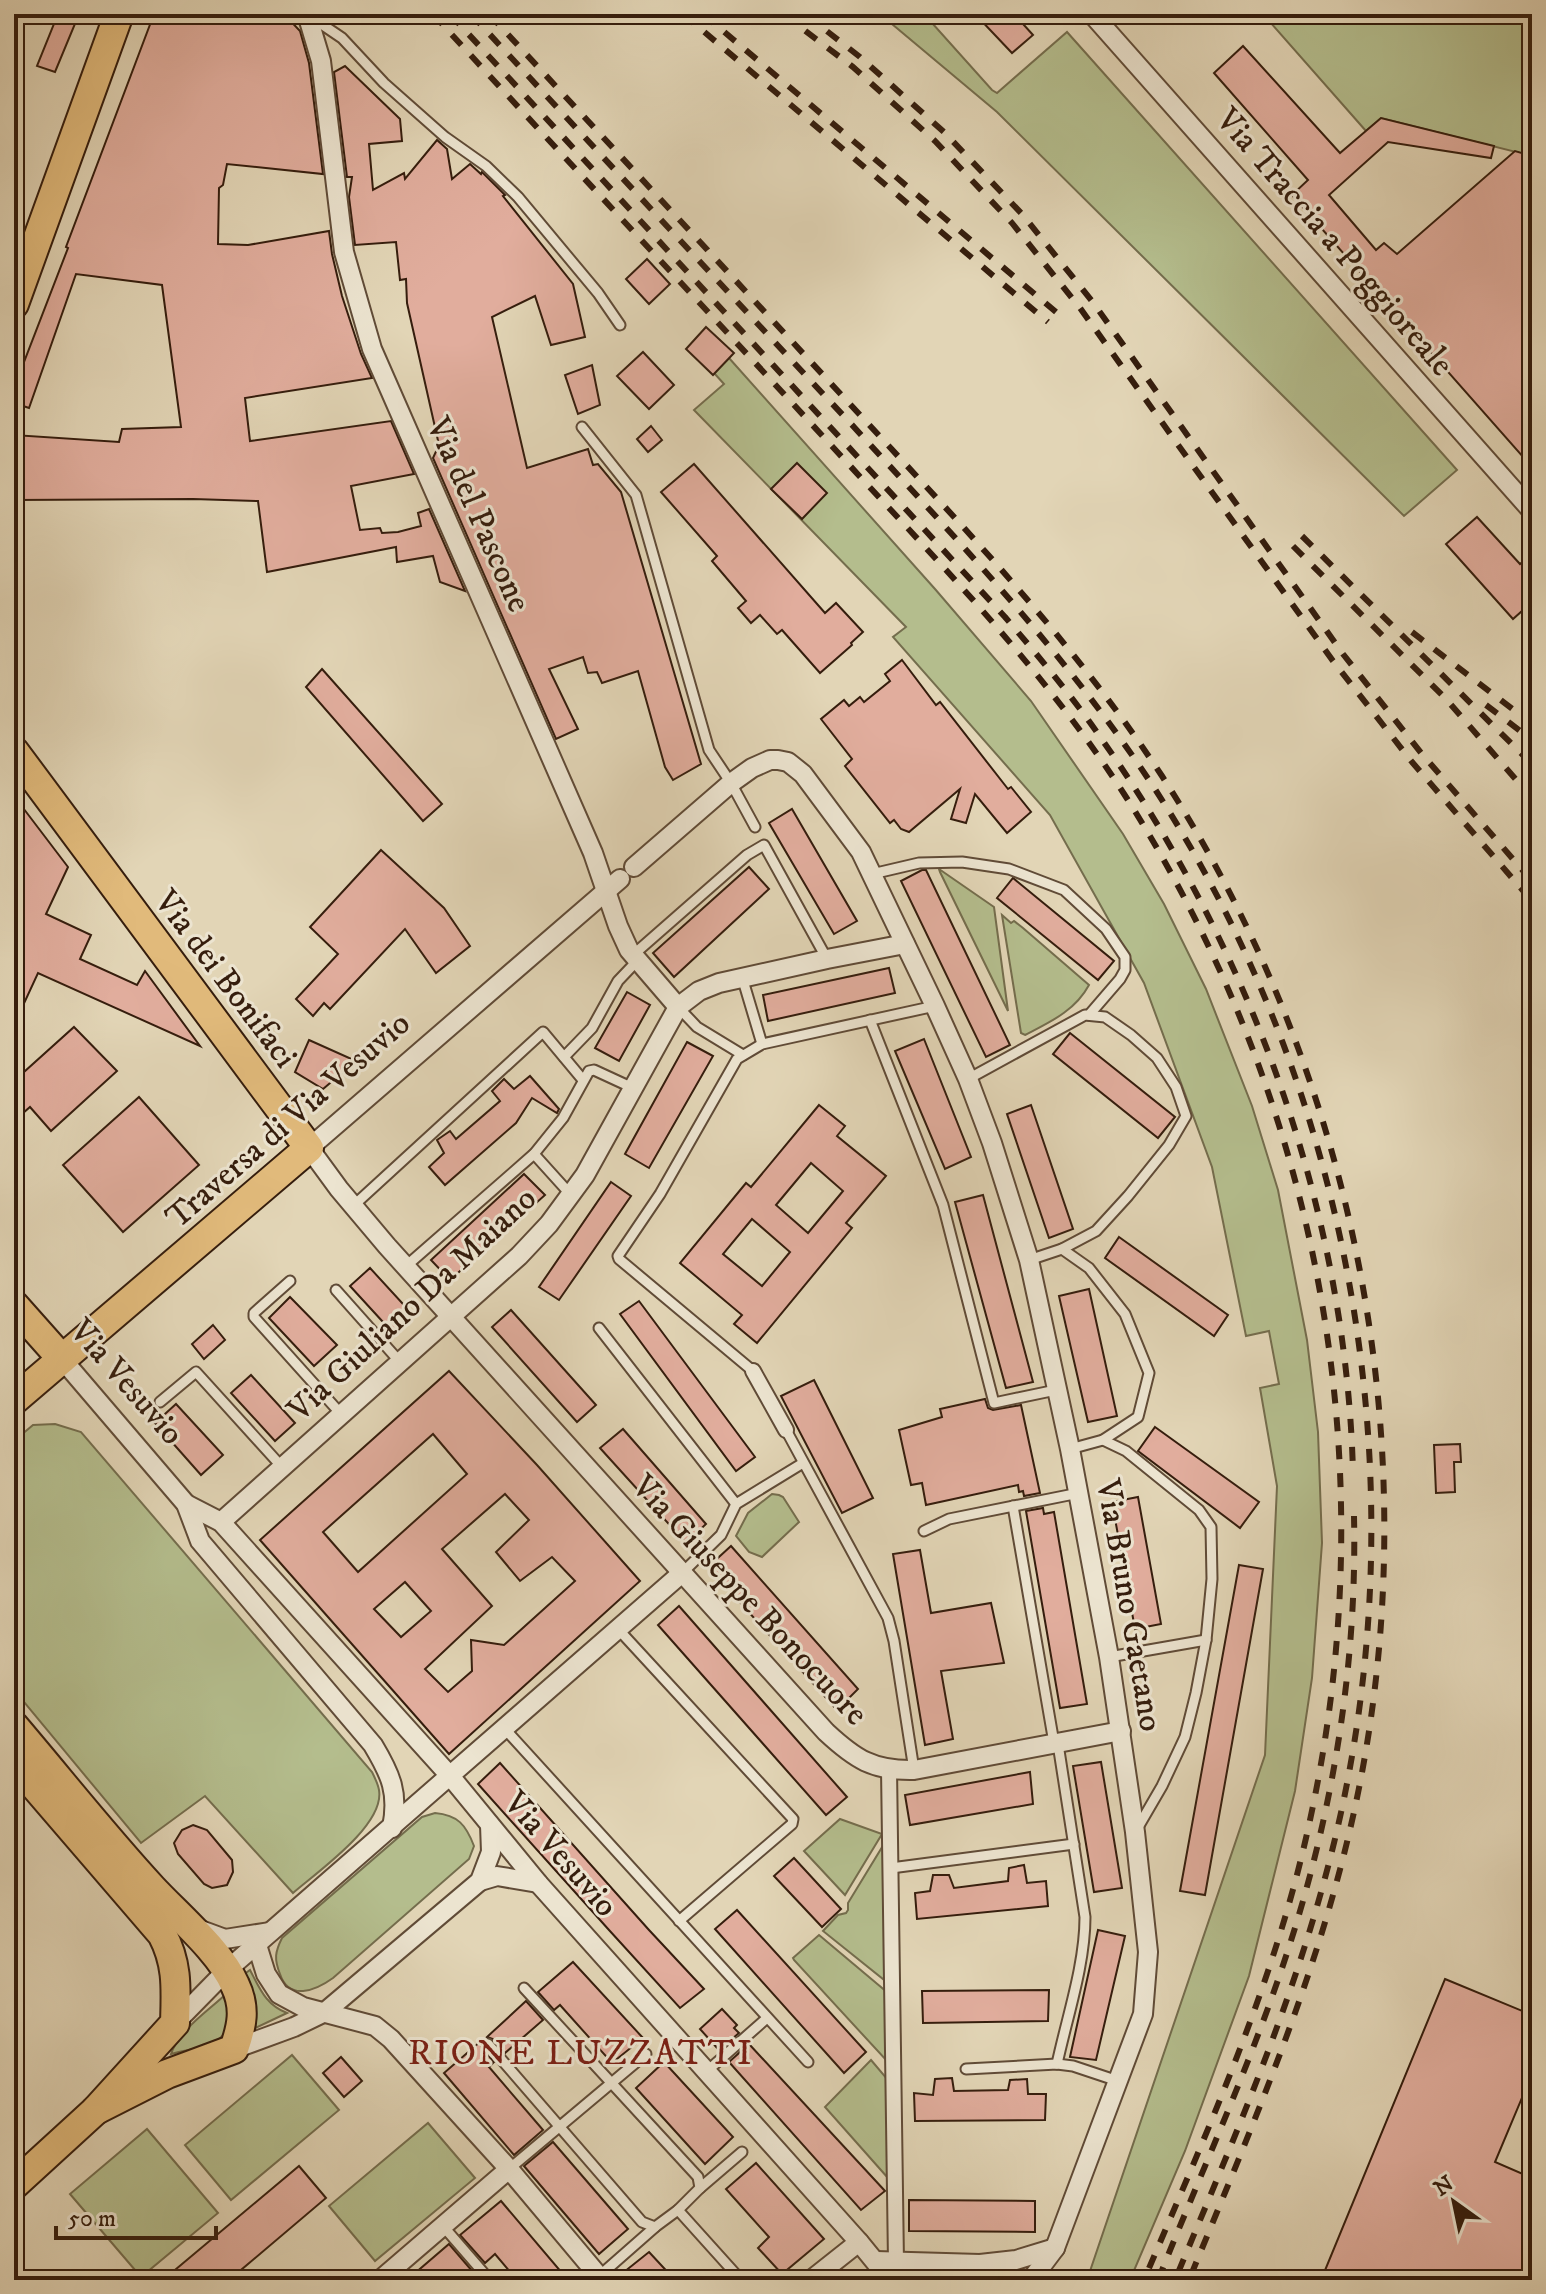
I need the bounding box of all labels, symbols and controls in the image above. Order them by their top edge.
street label: Via Traccia a Poggioreale [1206,99,1462,385]
street label: Via del Pascone [416,410,540,619]
street label: Via dei Bonifaci [144,881,306,1077]
street label: Traversa di Via Vesuvio [157,1003,419,1238]
street label: Via Giuliano Da Maiano [278,1178,546,1431]
street label: Via Vesuvio [60,1310,193,1454]
street label: Via Giuseppe Bonocuore [622,1465,877,1735]
street label: Via Bruno Gaetano [1086,1475,1172,1735]
street label: Via Vesuvio [494,1782,627,1926]
district label: RIONE LUZZATTI [408,2031,754,2076]
north arrow [1414,2162,1494,2242]
text: N [1429,2170,1459,2203]
scale bar [56,2190,216,2240]
text: 50 m [68,2204,116,2234]

